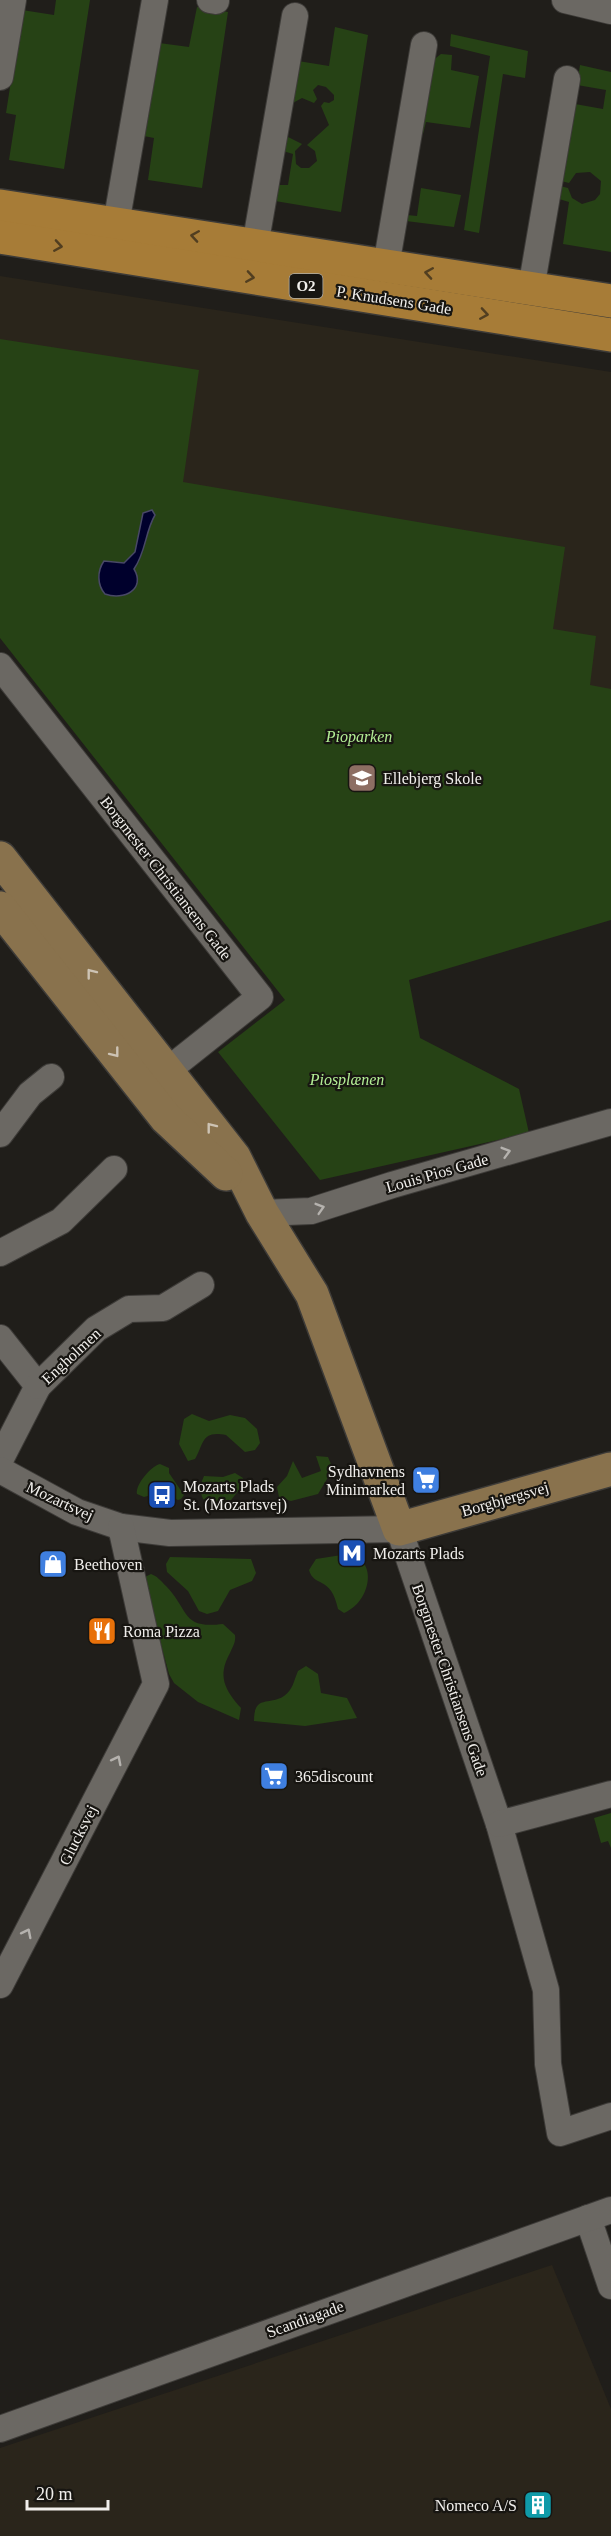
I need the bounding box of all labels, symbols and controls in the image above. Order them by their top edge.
one-way arrow [190,231,199,243]
one-way arrow [52,239,62,252]
one-way arrow [424,267,433,279]
one-way arrow [246,270,255,282]
road number: O2 [290,274,322,298]
street label: P. Knudsens Gade [335,283,453,317]
one-way arrow [480,308,489,320]
park label: Pioparken [325,728,392,746]
school or university icon: Ellebjerg Skole [346,762,378,794]
place label: Ellebjerg Skole [383,770,482,788]
street label: Borgmester Christiansens Gade [96,793,235,964]
one-way arrow [88,969,99,980]
one-way arrow [107,1046,118,1057]
park label: Piosplænen [309,1071,384,1089]
one-way arrow [207,1123,218,1134]
one-way arrow [501,1147,511,1160]
street label: Louis Pios Gade [384,1150,490,1196]
one-way arrow [314,1203,325,1216]
street label: Engholmen [38,1325,104,1388]
place label: Sydhavnens Minimarked [326,1463,405,1498]
supermarket icon: Sydhavnens Minimarked [410,1464,442,1496]
street label: Mozartsvej [23,1478,96,1525]
place label: Mozarts Plads St. (Mozartsvej) [183,1478,287,1514]
street label: Borgbjergsvej [459,1478,551,1521]
bus stop icon: Mozarts Plads St. (Mozartsvej) [146,1479,178,1511]
metro station icon: Mozarts Plads [336,1537,368,1569]
place label: Mozarts Plads [373,1545,464,1562]
shop icon: Beethoven [37,1548,69,1580]
place label: Beethoven [74,1556,142,1573]
street label: Borgmester Christiansens Gade [408,1582,491,1779]
restaurant icon: Roma Pizza [86,1615,118,1647]
place label: Roma Pizza [123,1623,200,1640]
one-way arrow [110,1756,121,1767]
supermarket icon: 365discount [258,1760,290,1792]
place label: 365discount [295,1768,374,1785]
street label: Glucksvej [56,1802,101,1868]
one-way arrow [20,1929,31,1940]
street label: Scandiagade [264,2297,346,2342]
scale bar [27,2473,108,2511]
text: 20 m [36,2484,73,2504]
building icon: Nomeco A/S [522,2489,554,2521]
place label: Nomeco A/S [435,2497,517,2514]

